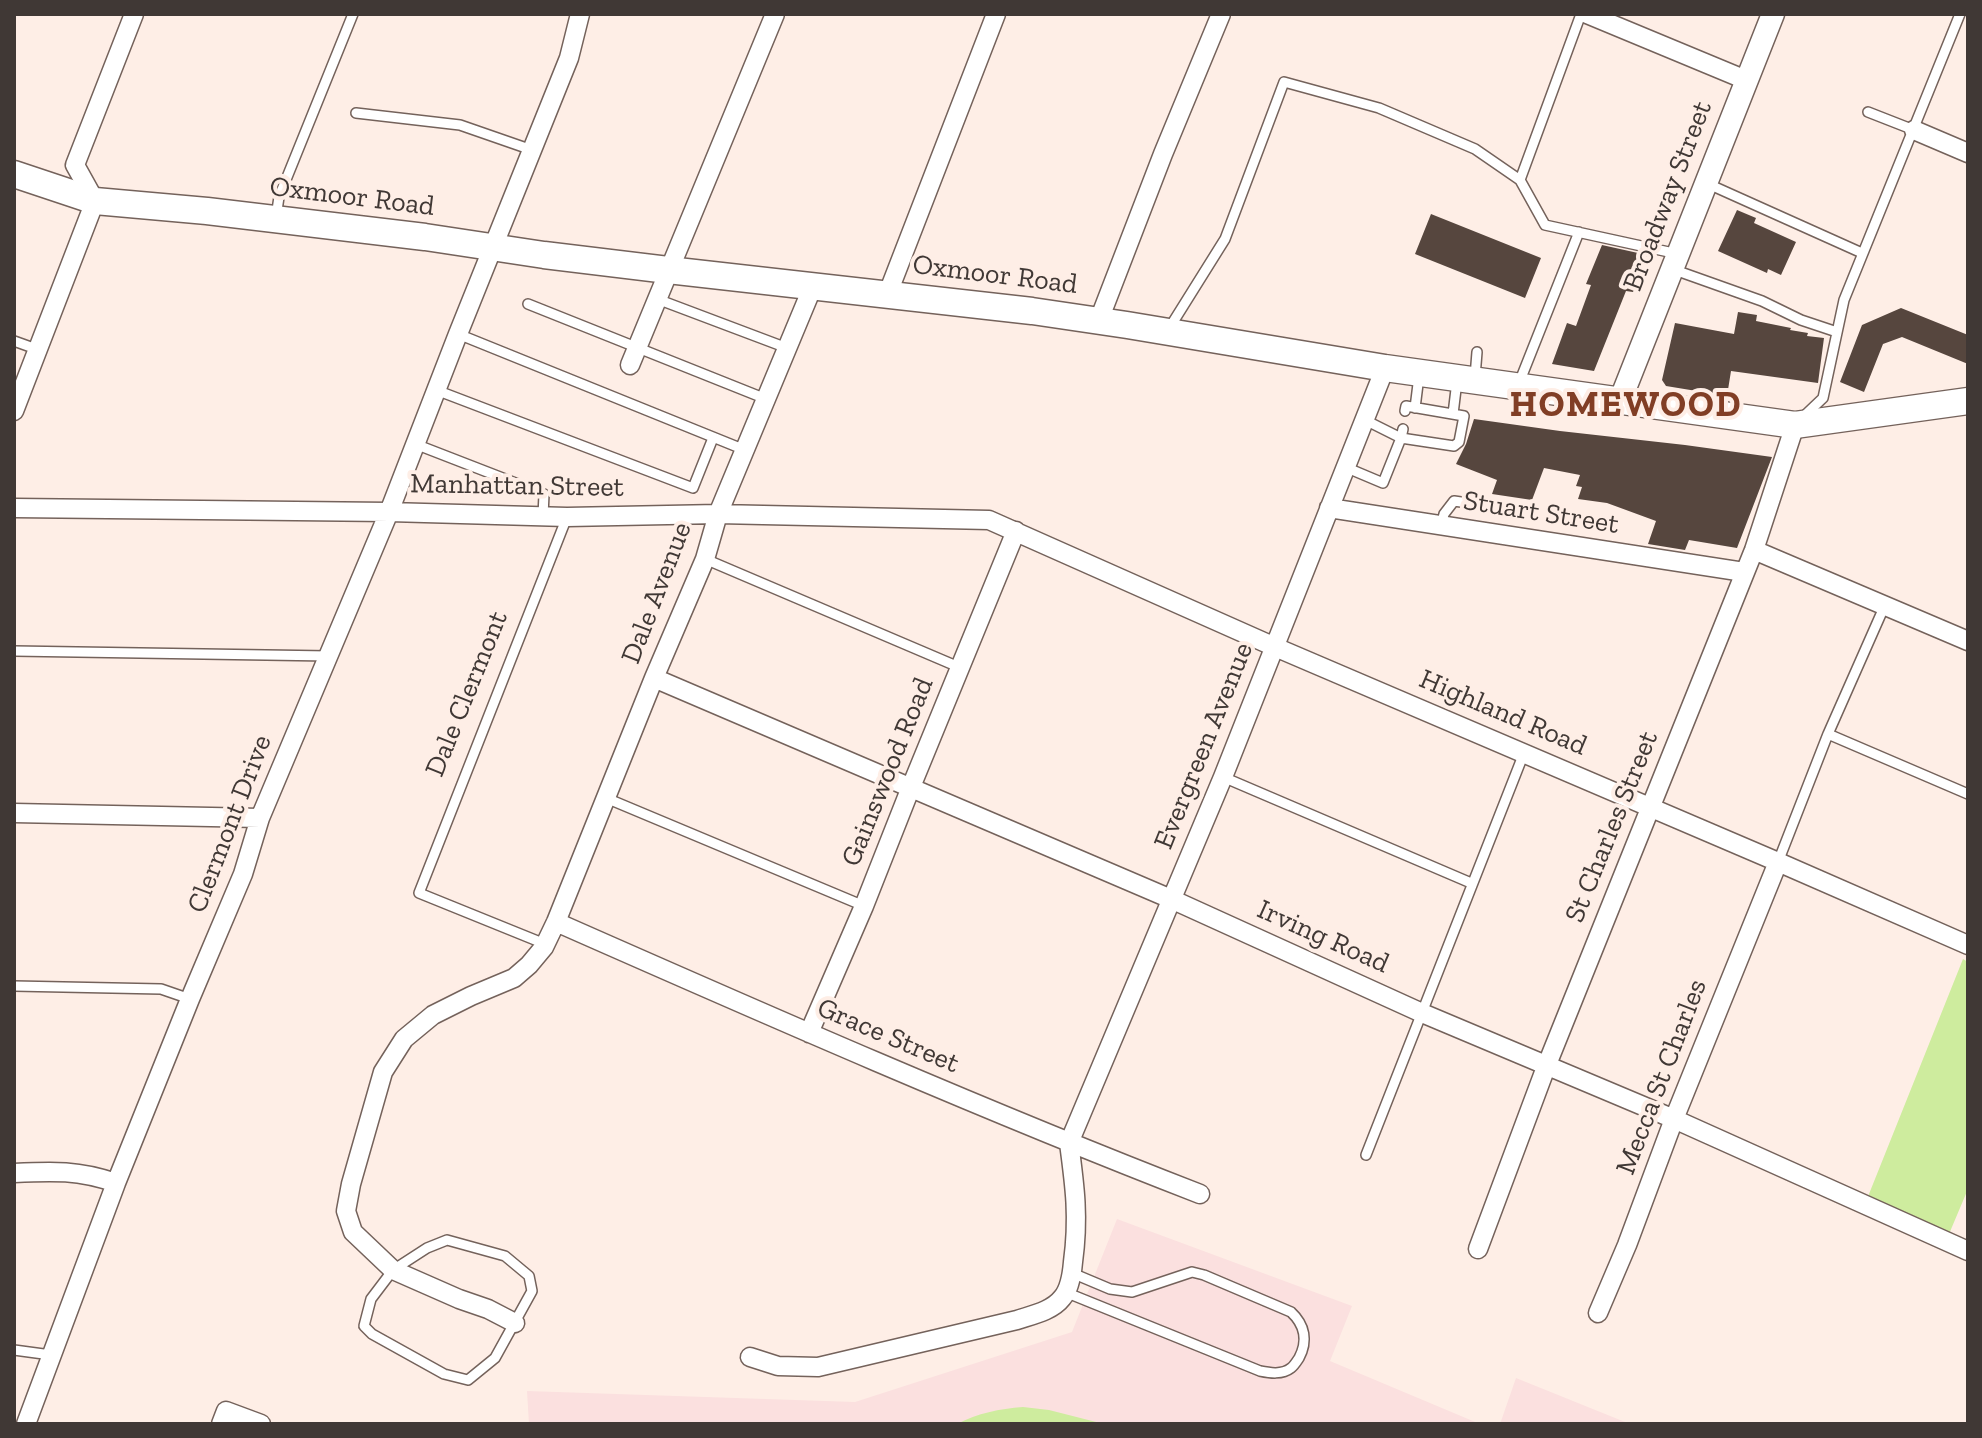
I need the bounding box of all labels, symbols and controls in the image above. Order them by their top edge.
street label: Broadway Street [1616,96,1720,296]
street label: Oxmoor Road [268,170,436,224]
street label: Oxmoor Road [911,248,1079,302]
district label: HOMEWOOD [1510,384,1742,428]
street label: Manhattan Street [410,467,624,505]
street label: Stuart Street [1461,484,1621,542]
street label: Dale Avenue [615,518,699,668]
street label: Dale Clermont [419,606,515,782]
street label: Evergreen Avenue [1147,638,1261,854]
street label: Highland Road [1414,663,1592,763]
street label: Gainswood Road [835,673,941,871]
street label: St Charles Street [1558,726,1666,928]
street label: Clermont Drive [181,730,279,918]
street label: Irving Road [1252,893,1394,981]
street label: Mecca St Charles [1609,975,1715,1179]
street label: Grace Street [812,991,964,1081]

